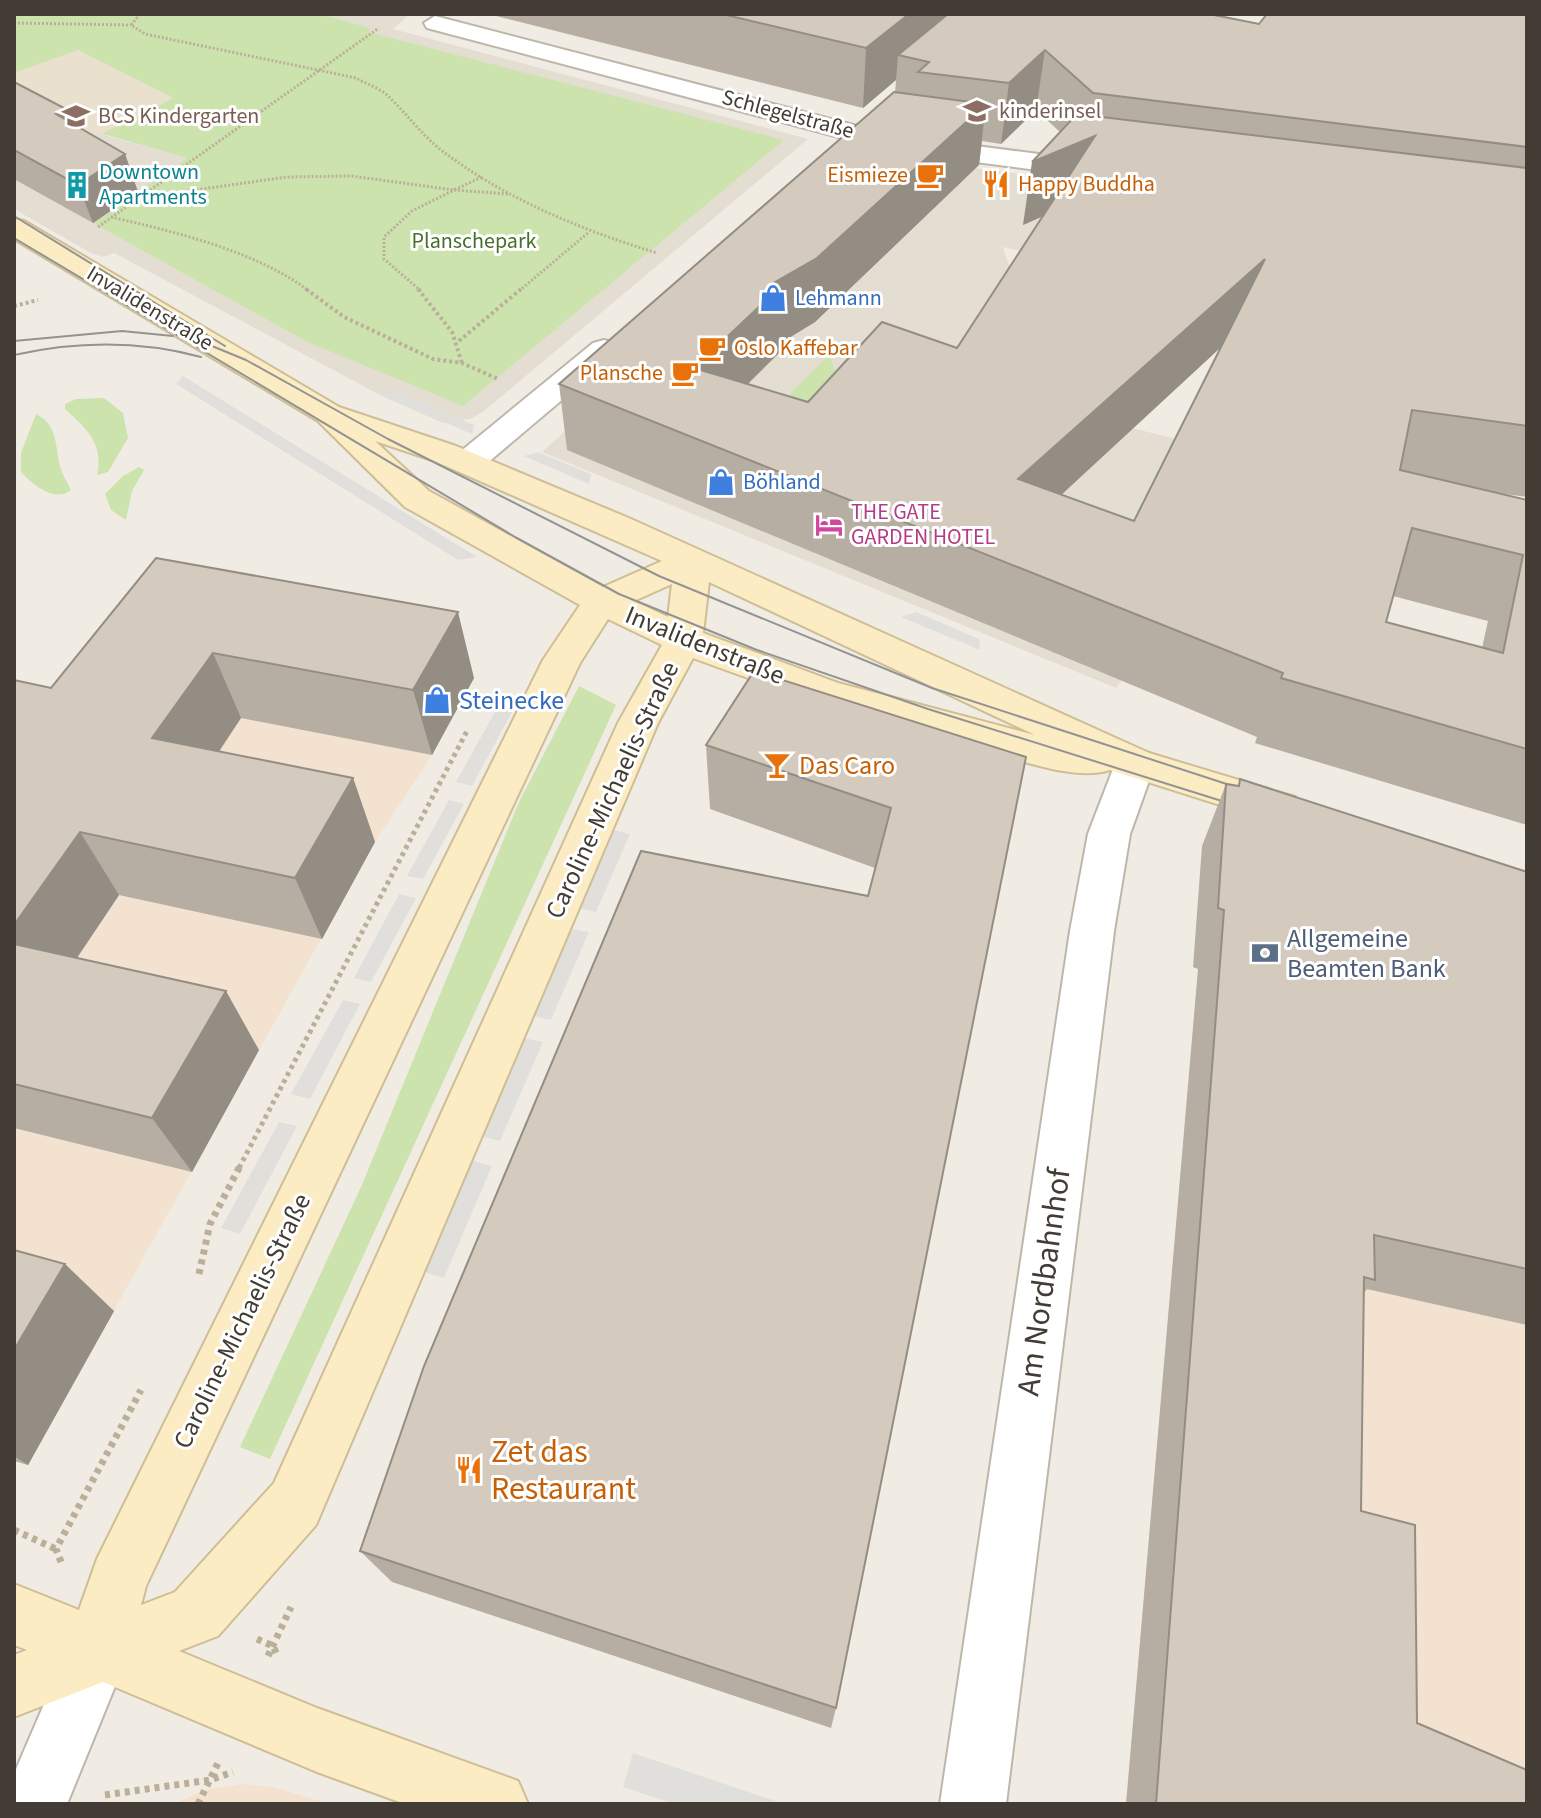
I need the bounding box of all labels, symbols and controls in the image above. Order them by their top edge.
street label: Schlegelstraße [718,81,858,147]
place label: kinderinsel [999,95,1101,127]
school or university icon: kinderinsel [962,96,992,126]
place label: BCS Kindergarten [98,100,259,132]
school or university icon: BCS Kindergarten [61,101,91,131]
place label: Downtown Apartments [99,156,207,213]
place label: Eismieze [827,159,908,191]
cafe icon: Eismieze [915,160,945,190]
place label: Happy Buddha [1018,168,1155,200]
restaurant icon: Happy Buddha [981,169,1011,199]
building icon: Downtown Apartments [62,170,92,200]
park label: Planschepark [412,225,537,257]
street label: Invalidenstraße [81,257,220,359]
place label: Lehmann [795,282,882,314]
shop icon: Lehmann [758,283,788,313]
place label: Oslo Kaffebar [734,332,858,364]
cafe icon: Oslo Kaffebar [697,333,727,363]
place label: Plansche [580,357,663,389]
cafe icon: Plansche [670,358,700,388]
place label: Böhland [743,466,821,498]
shop icon: Böhland [706,467,736,497]
place label: THE GATE GARDEN HOTEL [851,496,996,553]
hotel icon: THE GATE GARDEN HOTEL [814,510,844,540]
street label: Invalidenstraße [620,596,790,694]
street label: Caroline-Michaelis-Straße [536,655,688,925]
place label: Steinecke [459,682,564,719]
shop icon: Steinecke [422,685,452,715]
place label: Das Caro [799,747,895,784]
bar icon: Das Caro [762,750,792,780]
place label: Allgemeine Beamten Bank [1287,920,1446,987]
bank icon: Allgemeine Beamten Bank [1250,938,1280,968]
street label: Am Nordbahnhof [1005,1164,1083,1399]
street label: Caroline-Michaelis-Straße [164,1187,320,1455]
place label: Zet das Restaurant [491,1429,636,1512]
restaurant icon: Zet das Restaurant [454,1455,484,1485]

